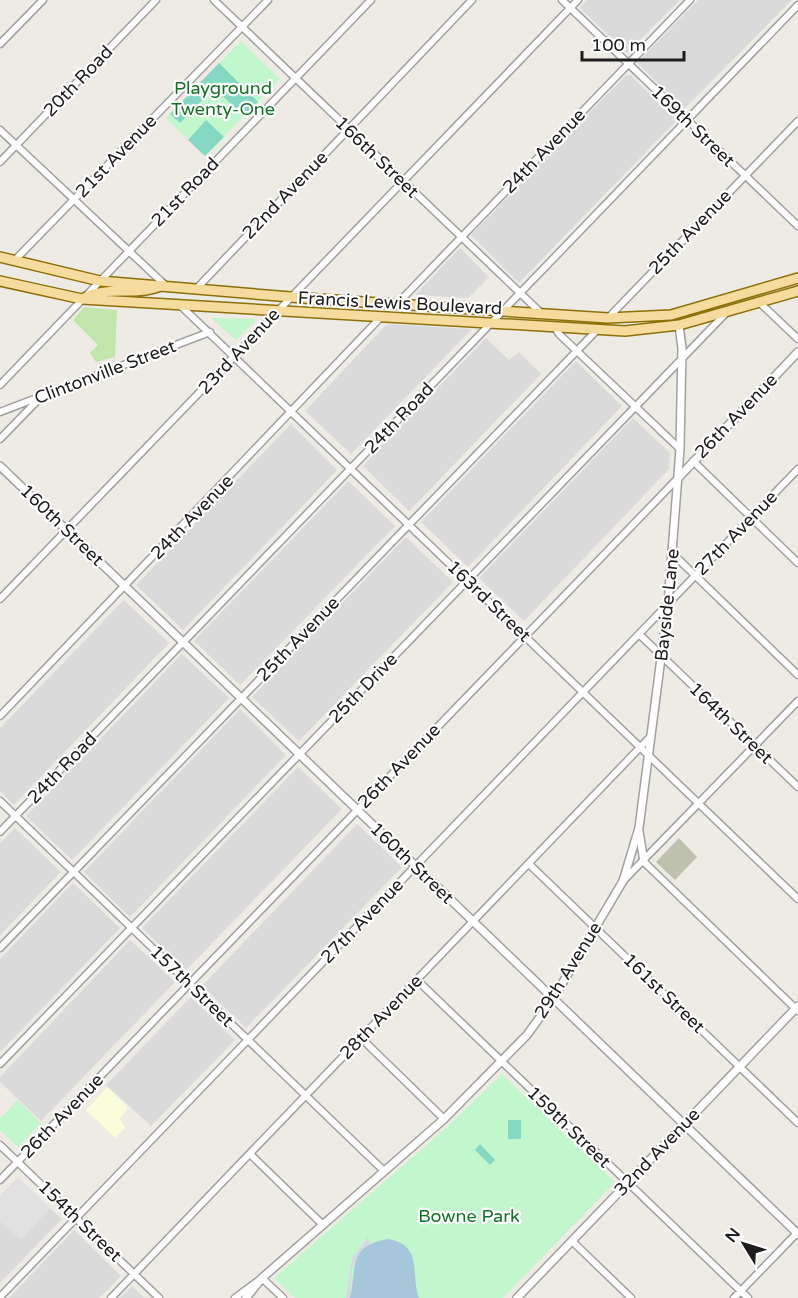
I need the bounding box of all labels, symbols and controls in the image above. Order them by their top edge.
scale bar [582,24,684,62]
text: 100 m [591,34,646,56]
street label: 20th Road [39,41,117,121]
park label: Playground Twenty-One [171,77,275,120]
street label: 169th Street [647,81,740,171]
street label: 24th Avenue [498,104,590,198]
street label: 21st Avenue [71,110,161,202]
street label: 166th Street [331,112,424,202]
street label: 22nd Avenue [237,146,333,244]
street label: 21st Road [147,153,223,231]
street label: 25th Avenue [644,185,736,279]
street label: Francis Lewis Boulevard [297,287,503,319]
street label: 23rd Avenue [194,303,284,399]
street label: Clintonville Street [31,335,179,409]
street label: 26th Avenue [690,369,782,463]
street label: 24th Road [360,378,438,458]
street label: 24th Avenue [146,470,238,564]
street label: 160th Street [16,480,109,570]
street label: 27th Avenue [690,486,782,580]
street label: Bayside Lane [650,548,684,662]
street label: 163rd Street [443,556,536,647]
street label: 25th Avenue [252,592,344,686]
street label: 25th Drive [324,648,402,728]
street label: 164th Street [685,678,778,768]
street label: 26th Avenue [353,719,445,813]
street label: 24th Road [23,728,101,808]
street label: 160th Street [366,818,459,908]
street label: 27th Avenue [316,874,408,968]
street label: 29th Avenue [530,918,606,1022]
street label: 157th Street [146,941,239,1031]
street label: 161st Street [618,948,710,1038]
street label: 28th Avenue [335,970,427,1064]
street label: 26th Avenue [16,1069,108,1163]
street label: 159th Street [523,1082,616,1172]
street label: 32nd Avenue [609,1103,705,1201]
street label: 154th Street [34,1176,127,1266]
park label: Bowne Park [418,1205,520,1227]
north arrow [714,1214,774,1274]
text: N [721,1224,745,1247]

